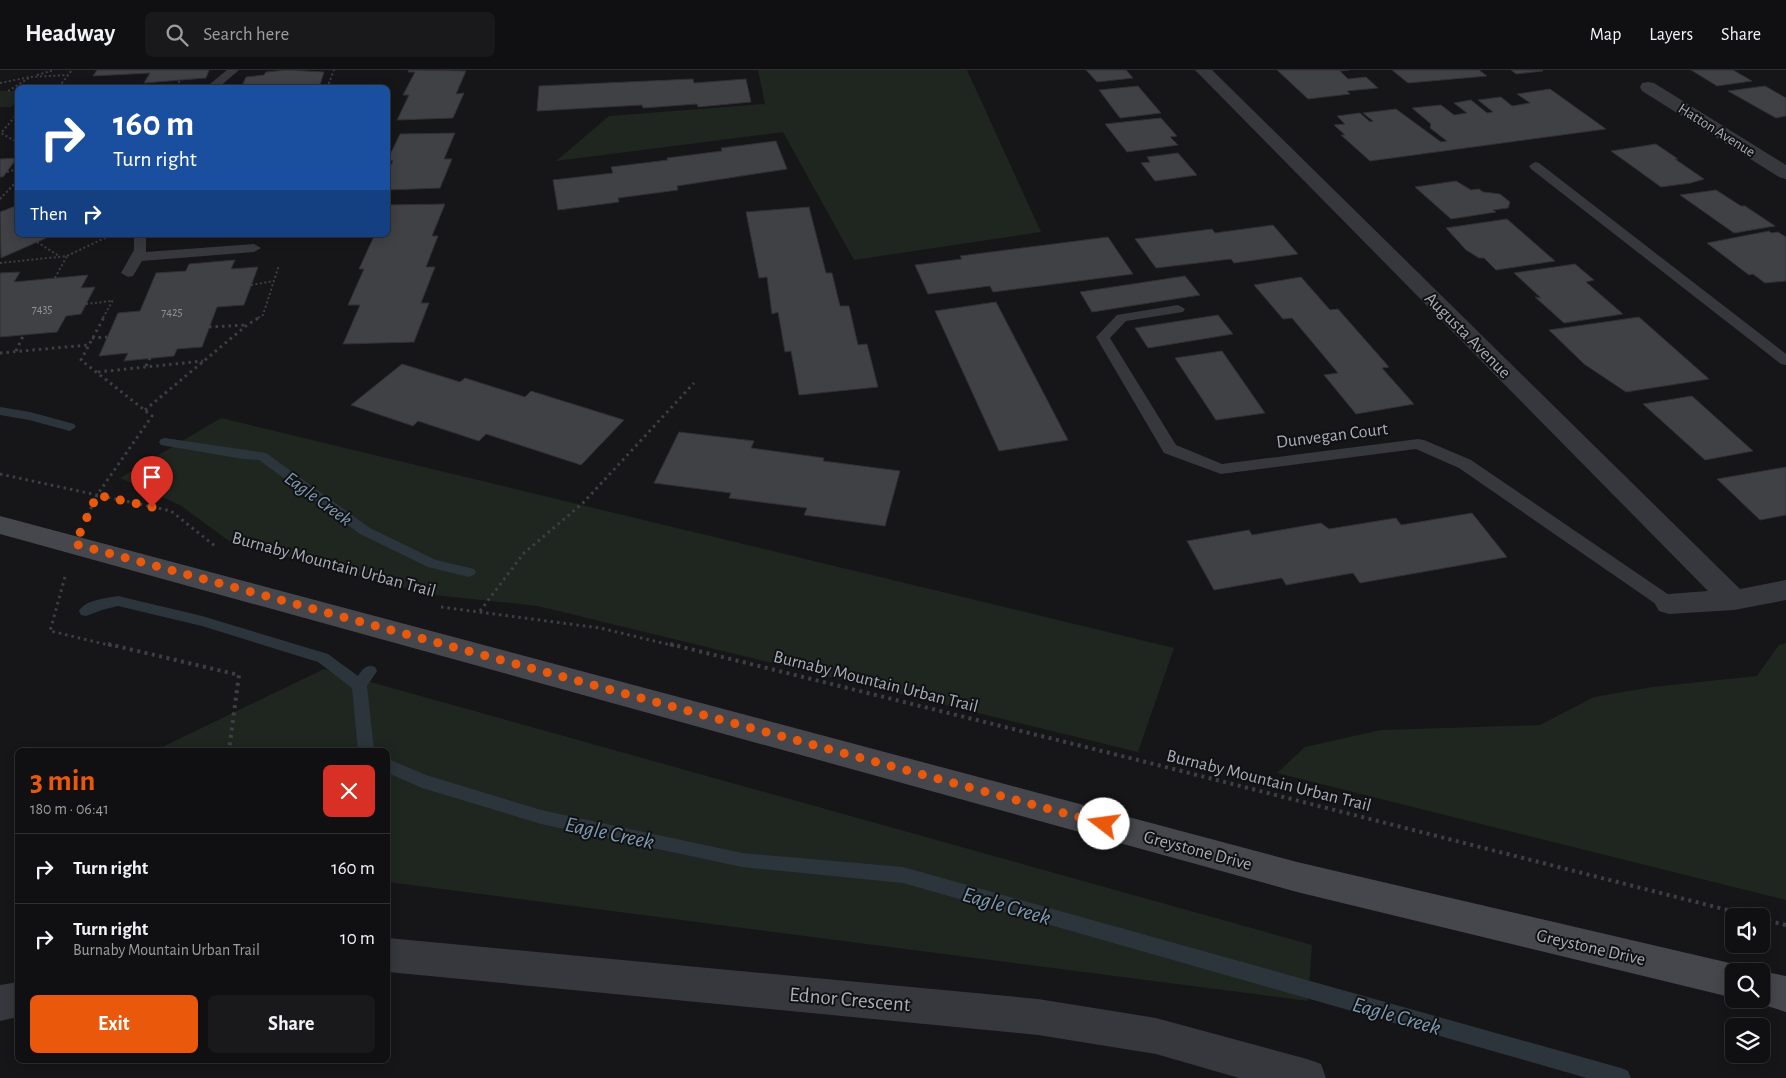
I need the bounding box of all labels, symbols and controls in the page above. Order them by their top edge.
search box [145,12,495,57]
icon: search [163,21,191,49]
text: Headway [25,22,115,46]
text: Search here [203,25,289,44]
text: Map [1590,26,1621,44]
text: Layers [1649,26,1693,44]
text: Share [1721,26,1761,44]
street label: Hatton Avenue [1676,101,1758,160]
icon: right [30,105,95,170]
text: 160 m [113,107,194,142]
text: Turn right [113,148,197,170]
icon: right [78,200,106,228]
text: Then [30,205,68,224]
street label: Augusta Avenue [1421,289,1514,382]
house number: 7435 [32,303,52,315]
house number: 7425 [161,306,183,318]
street label: Dunvegan Court [1275,420,1389,452]
pin [131,456,173,507]
icon: arrive [138,463,166,491]
water label: Eagle Creek [281,469,355,530]
street label: Burnaby Mountain Urban Trail [230,529,438,601]
street label: Burnaby Mountain Urban Trail [772,648,980,716]
street label: Burnaby Mountain Urban Trail [1165,747,1373,815]
button: close [323,765,375,817]
text: 3 min [30,766,95,796]
position arrow [1077,797,1129,849]
text: 180 m · 06:41 [30,801,109,817]
water label: Eagle Creek [563,813,656,853]
street label: Greystone Drive [1142,828,1254,874]
icon: right [30,855,58,883]
text: Turn right [73,859,148,878]
text: 160 m [331,859,375,878]
water label: Eagle Creek [960,883,1053,929]
map controls [1725,908,1770,1063]
button: sound [1725,908,1770,953]
text: Turn right [73,920,148,939]
icon: right [30,925,58,953]
street label: Greystone Drive [1535,927,1647,969]
text: 10 m [340,929,375,948]
text: Burnaby Mountain Urban Trail [73,942,260,958]
button: search [1725,963,1770,1008]
street label: Ednor Crescent [788,984,912,1015]
water label: Eagle Creek [1350,993,1443,1039]
button: Exit [30,995,198,1053]
button: Share [208,995,375,1053]
button: layers [1725,1018,1770,1063]

